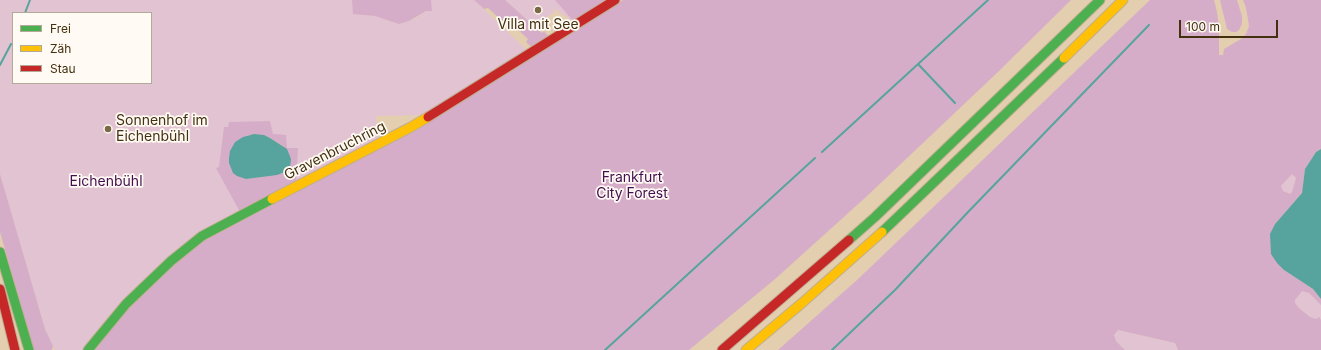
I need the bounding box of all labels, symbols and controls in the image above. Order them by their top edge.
marker: Villa mit See [533,5,543,15]
legend [12,12,152,84]
scale bar [1181,12,1280,38]
place label: Villa mit See [497,17,579,33]
text: 100 m [1186,19,1220,34]
text: Frei [50,21,71,36]
text: Zäh [50,41,71,56]
text: Stau [50,61,76,76]
place label: Sonnenhof im Eichenbühl [116,113,208,146]
street label: Gravenbruchring [281,118,389,184]
marker: Sonnenhof im Eichenbühl [103,124,113,134]
park label: Frankfurt City Forest [596,170,668,202]
park label: Eichenbühl [69,174,143,190]

